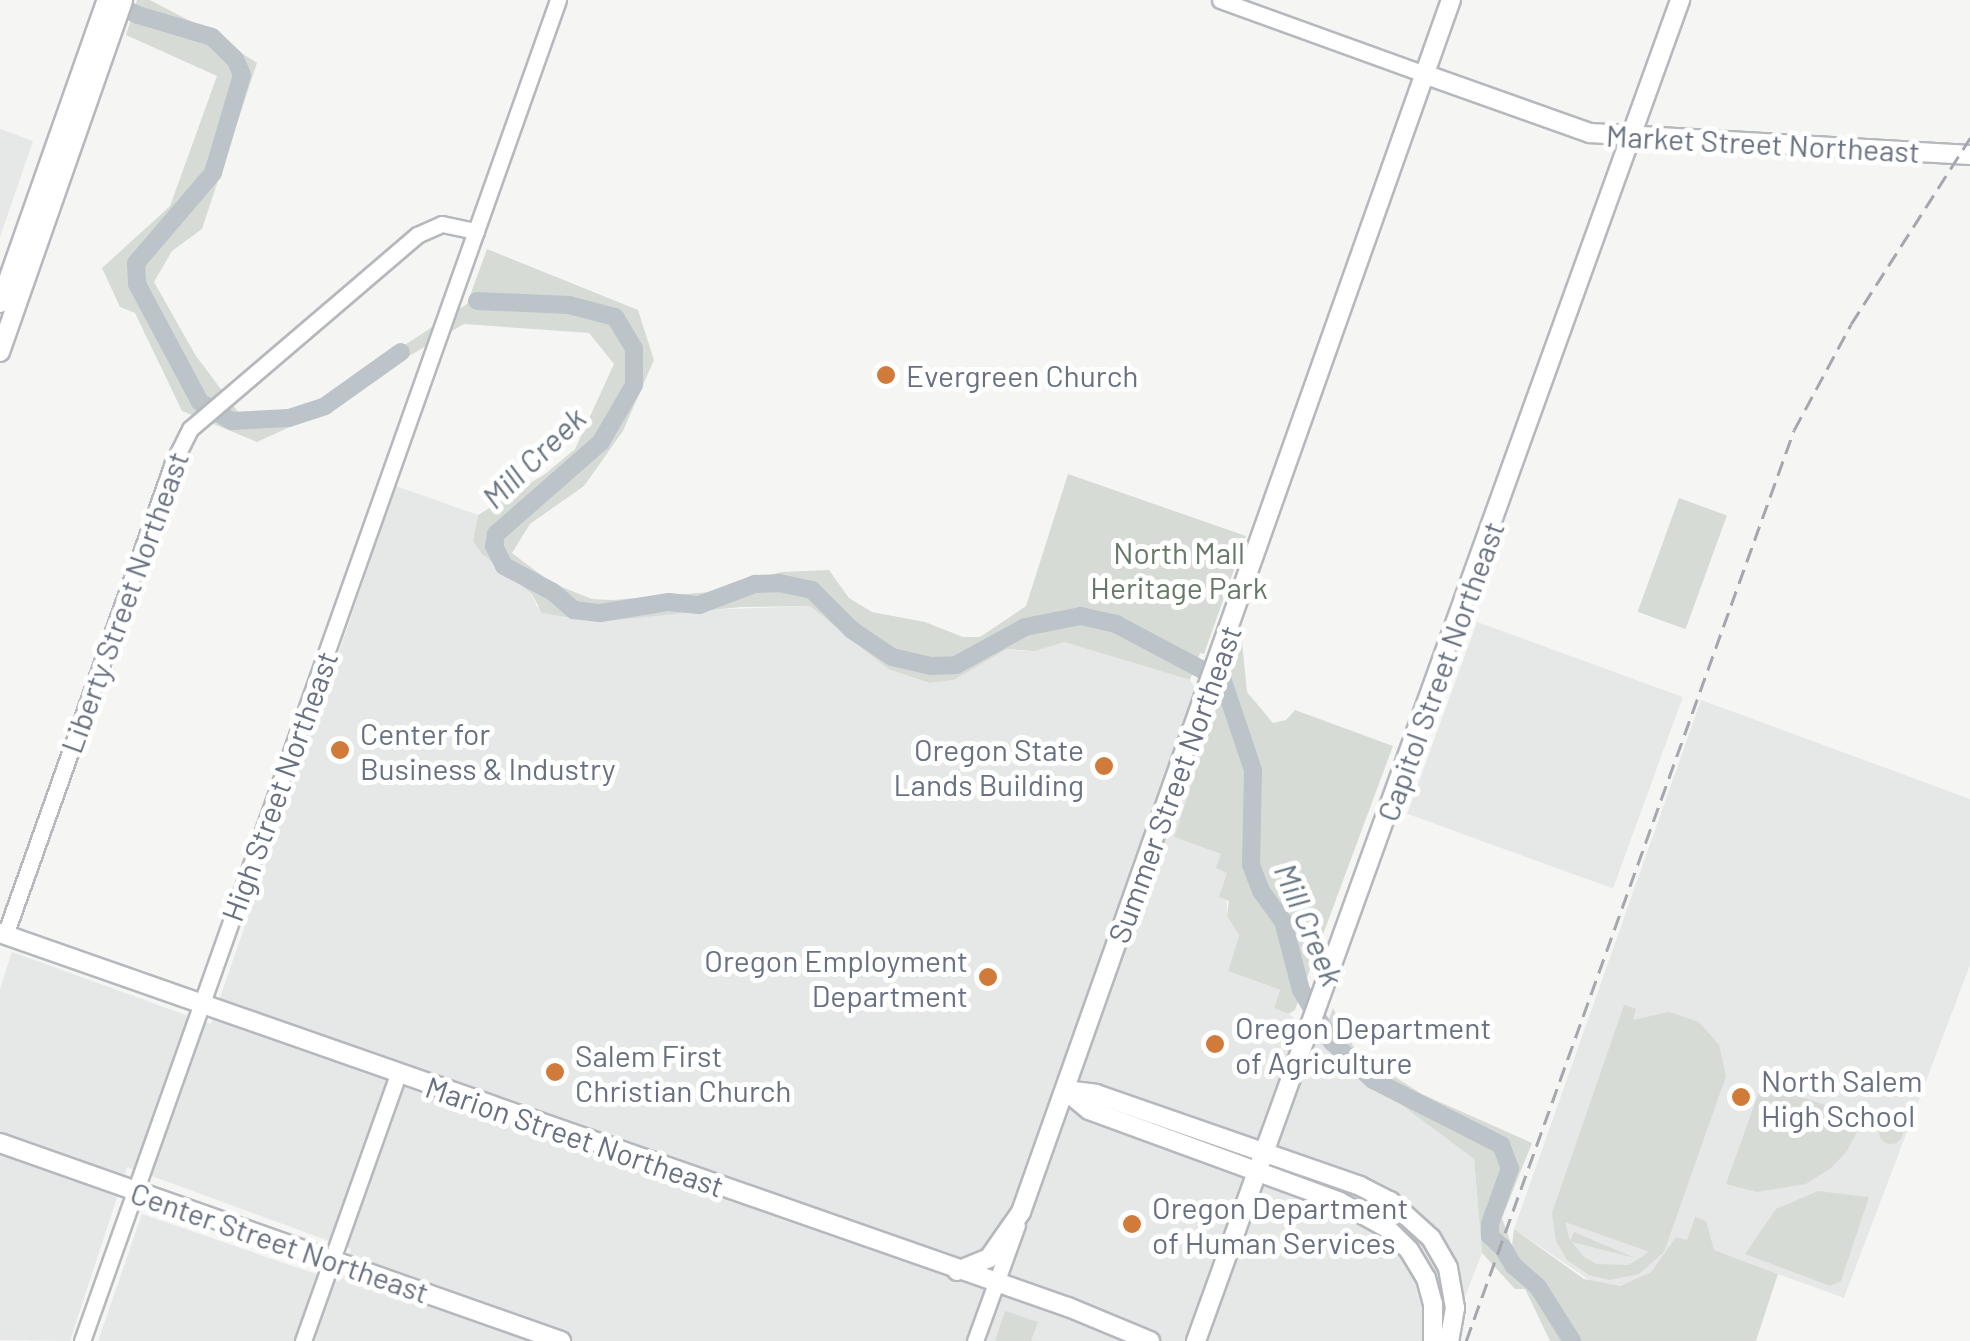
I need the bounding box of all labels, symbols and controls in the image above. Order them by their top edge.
street label: Market Street Northeast [1605,117,1921,169]
place label: Evergreen Church [906,357,1138,393]
marker: Evergreen Church [875,364,897,386]
water label: Mill Creek [473,398,593,516]
street label: Liberty Street Northeast [53,446,195,758]
street label: Capitol Street Northeast [1369,516,1511,826]
park label: North Mall Heritage Park [1090,534,1268,604]
street label: Summer Street Northeast [1100,620,1248,948]
street label: High Street Northeast [213,646,345,926]
place label: Center for Business & Industry [360,715,615,786]
place label: Oregon State Lands Building [894,731,1084,802]
marker: Center for Business & Industry [329,739,351,761]
marker: Oregon State Lands Building [1093,755,1115,777]
water label: Mill Creek [1267,857,1353,991]
place label: Oregon Employment Department [704,942,968,1012]
marker: Oregon Employment Department [977,966,999,988]
place label: Oregon Department of Agriculture [1235,1009,1491,1080]
marker: Oregon Department of Agriculture [1204,1033,1226,1055]
place label: Salem First Christian Church [575,1037,791,1108]
marker: Salem First Christian Church [544,1061,566,1083]
place label: North Salem High School [1761,1062,1923,1132]
street label: Marion Street Northeast [421,1068,729,1204]
marker: North Salem High School [1730,1086,1752,1108]
street label: Center Street Northeast [126,1174,434,1310]
place label: Oregon Department of Human Services [1152,1189,1408,1260]
marker: Oregon Department of Human Services [1121,1213,1143,1235]

